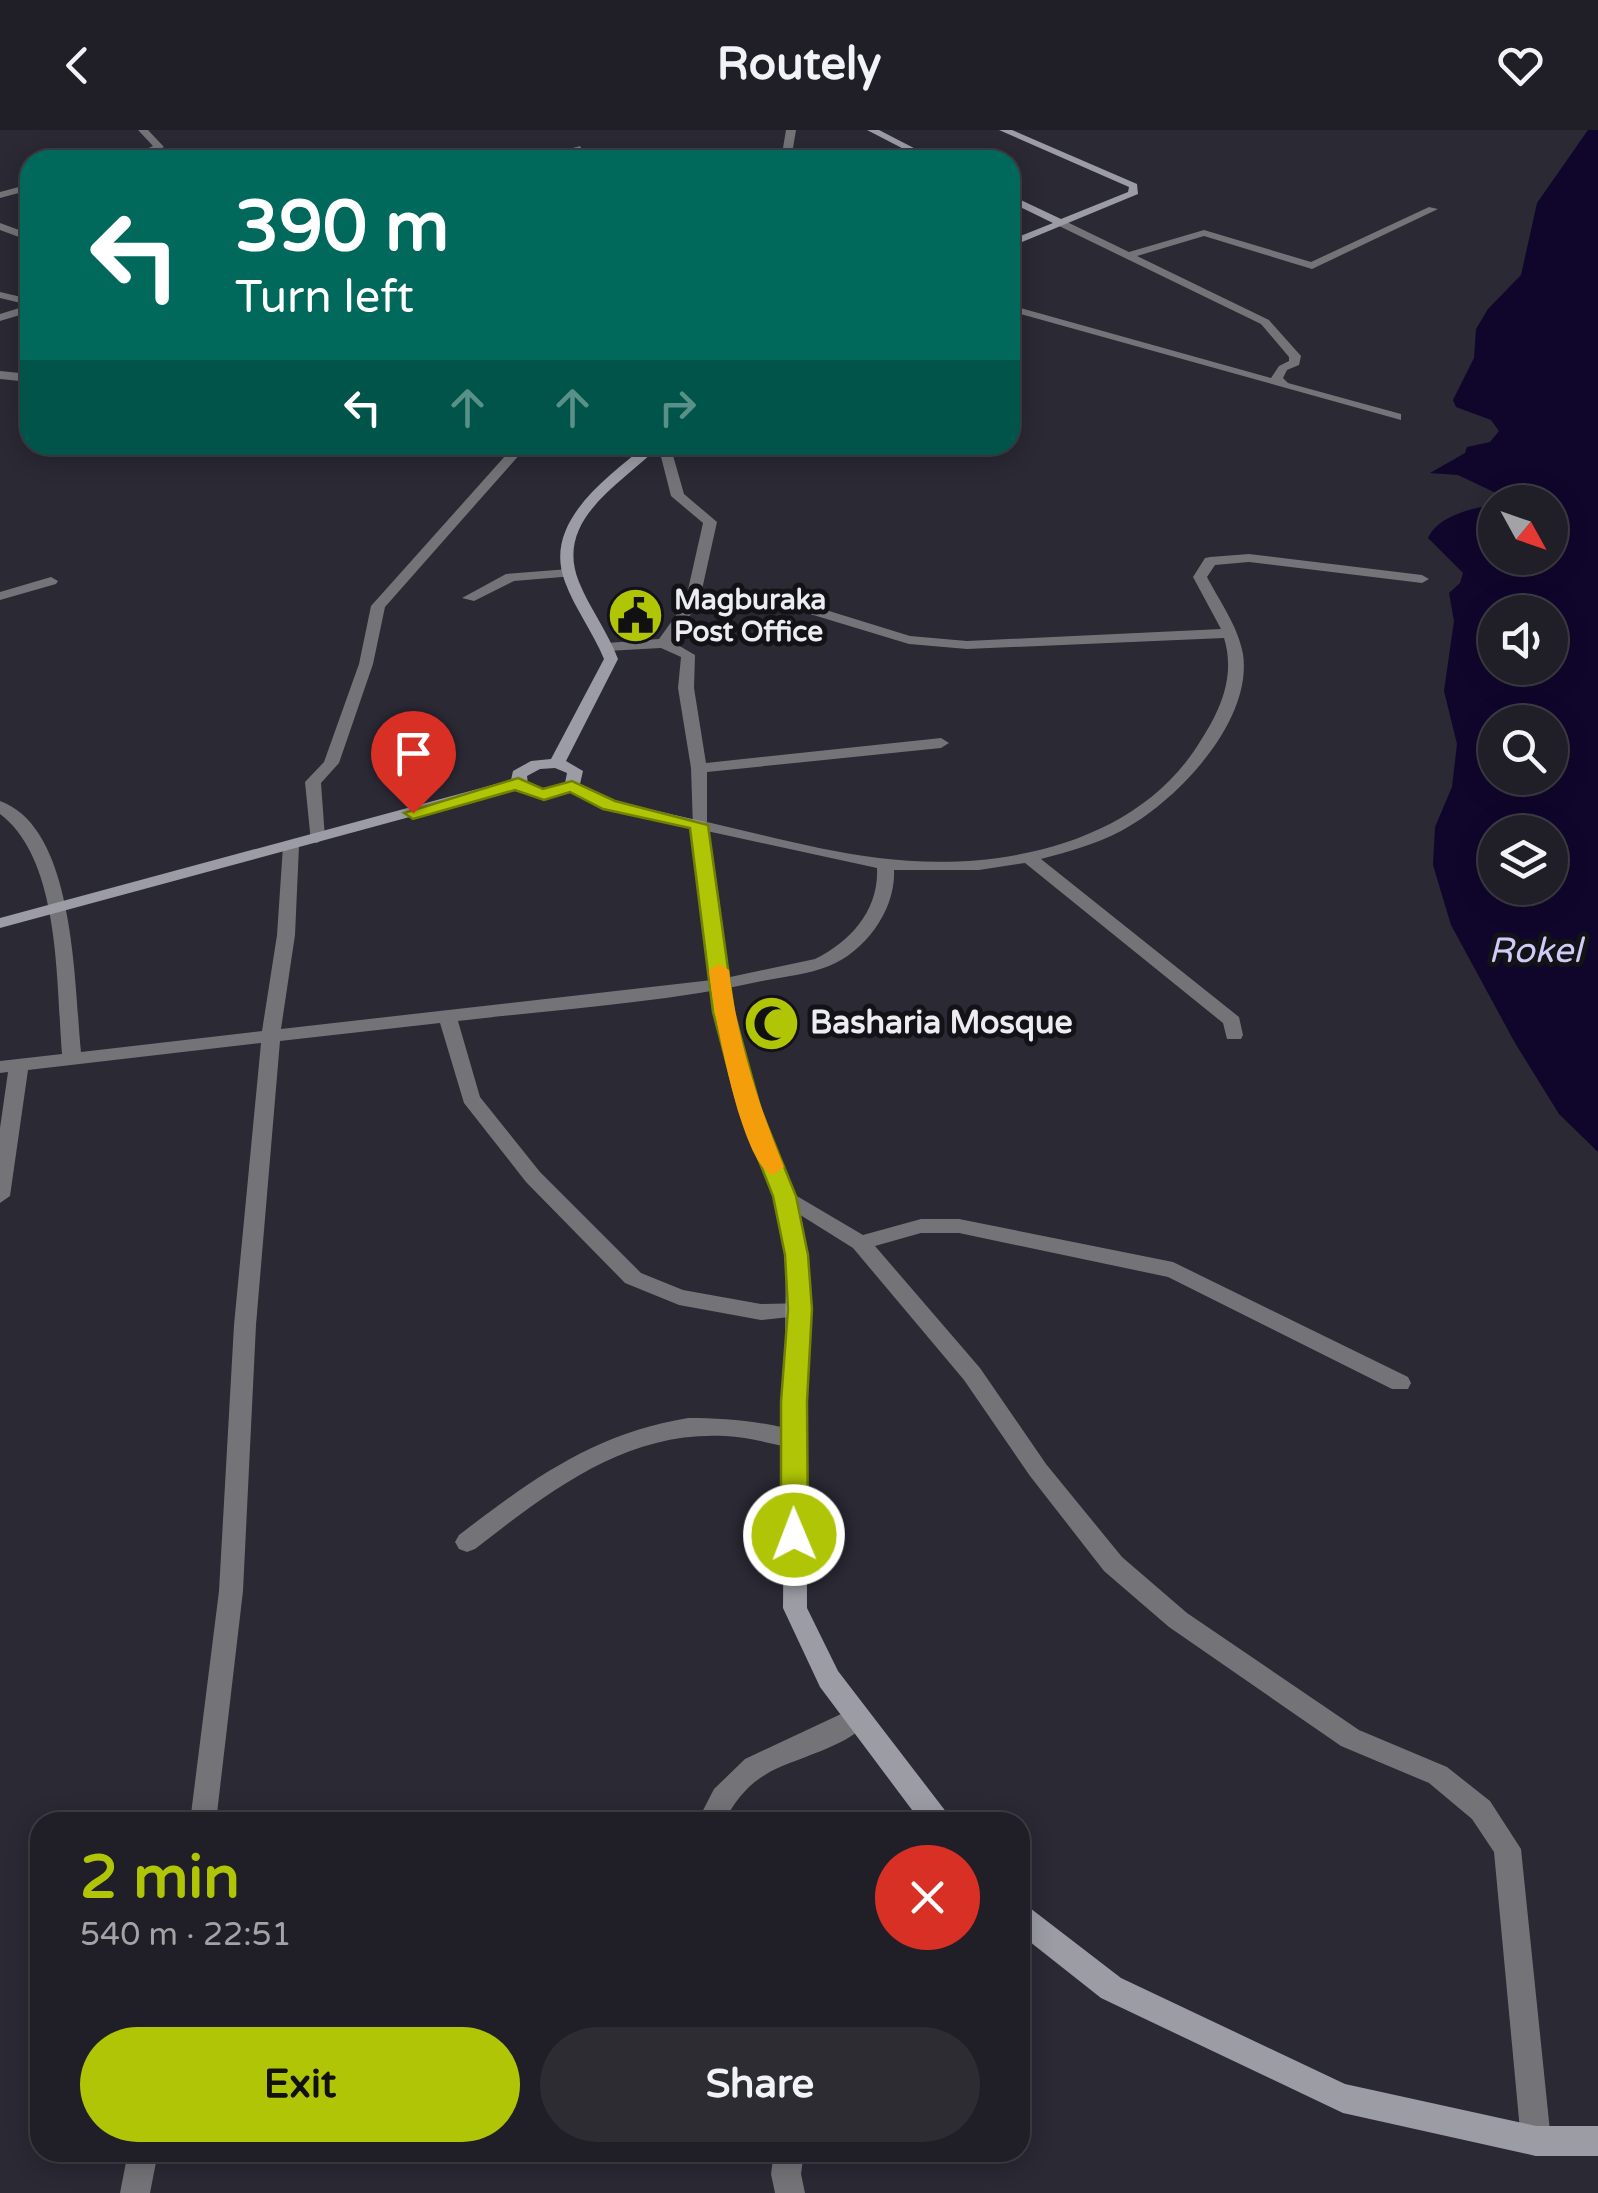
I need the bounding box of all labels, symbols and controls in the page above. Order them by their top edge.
icon: back [50,38,105,93]
text: Routely [717,38,881,92]
icon: heart [1493,38,1548,93]
text: 390 m [235,186,449,270]
icon: left [70,190,200,320]
text: Turn left [235,271,414,325]
icon: left [335,380,390,435]
icon: ahead [440,380,495,435]
icon: ahead [545,380,600,435]
icon: right [650,380,705,435]
north arrow [1478,485,1568,575]
map controls [1478,485,1568,905]
place label: Magburaka Post Office [674,583,826,649]
public building icon: Magburaka Post Office [605,586,665,646]
button: sound [1478,595,1568,685]
button: search [1478,705,1568,795]
pin [371,711,456,814]
icon: arrive [386,726,441,781]
button: layers [1478,815,1568,905]
water label: Rokel [1488,930,1586,972]
mosque icon: Basharia Mosque [741,993,801,1053]
place label: Basharia Mosque [810,1004,1073,1042]
position arrow [742,1483,846,1587]
text: 2 min [80,1842,240,1914]
button: close [875,1845,980,1950]
text: 540 m · 22:51 [80,1916,292,1954]
button: Exit [80,2027,520,2142]
button: Share [540,2027,980,2142]

